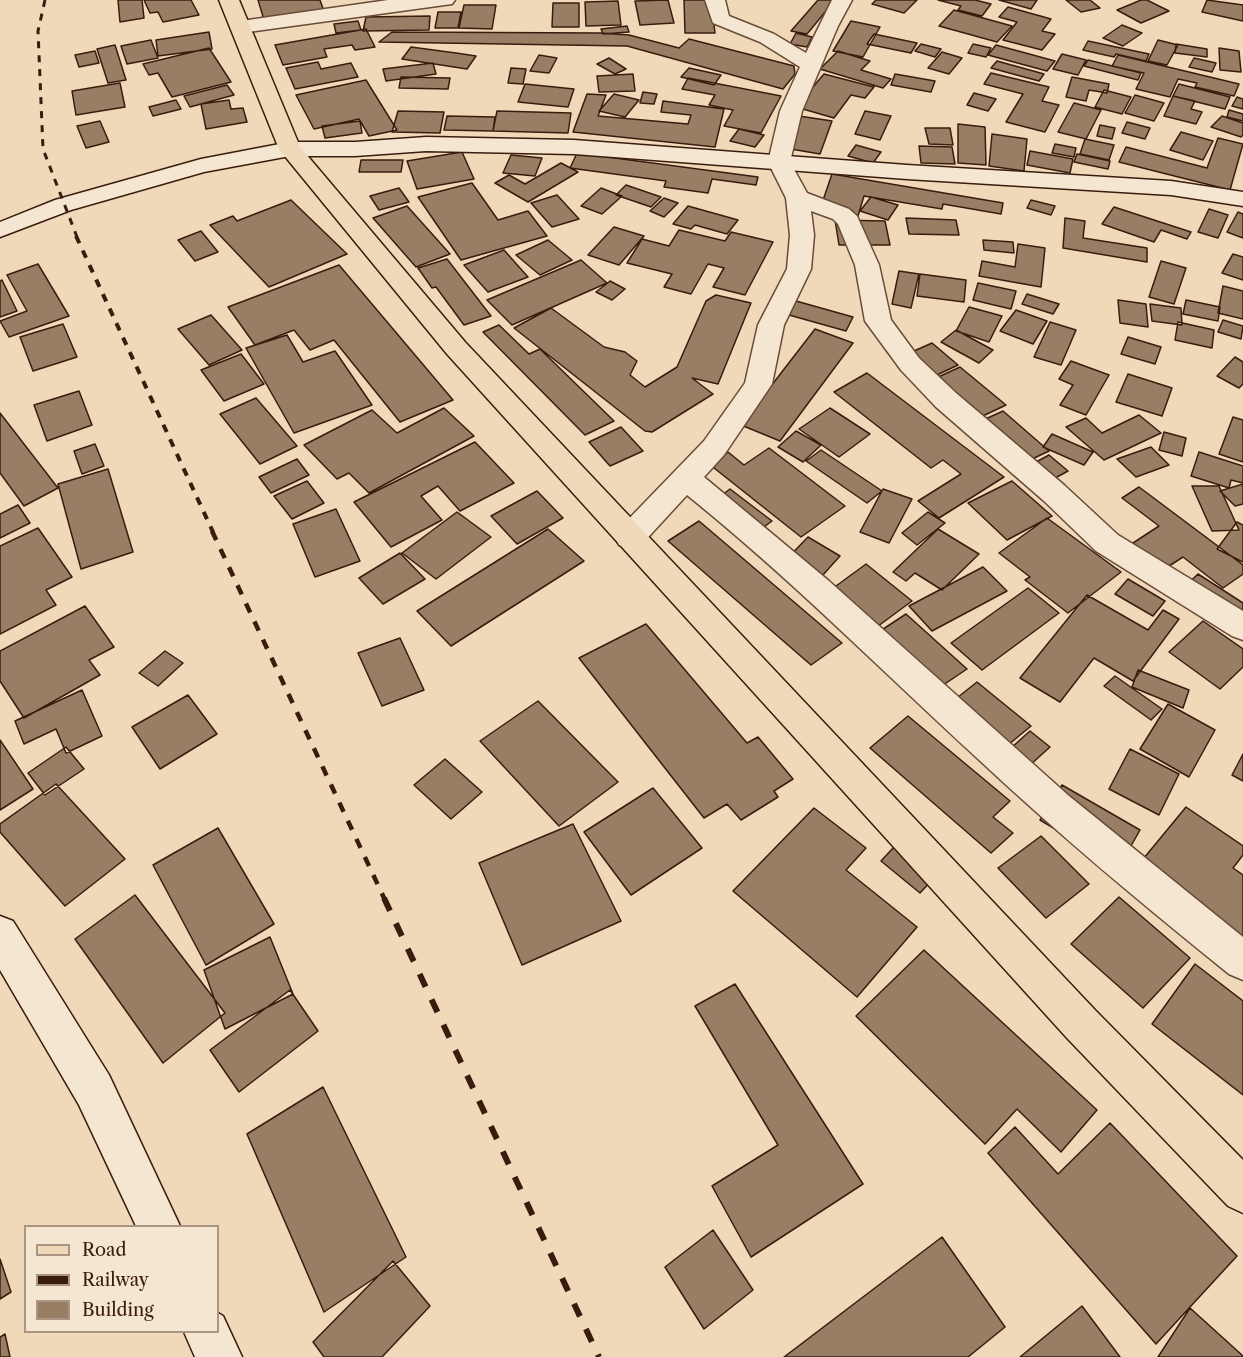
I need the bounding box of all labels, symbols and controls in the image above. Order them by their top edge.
legend [24,1225,219,1333]
text: Road [82,1239,127,1261]
text: Railway [82,1269,149,1291]
text: Building [82,1299,154,1321]

